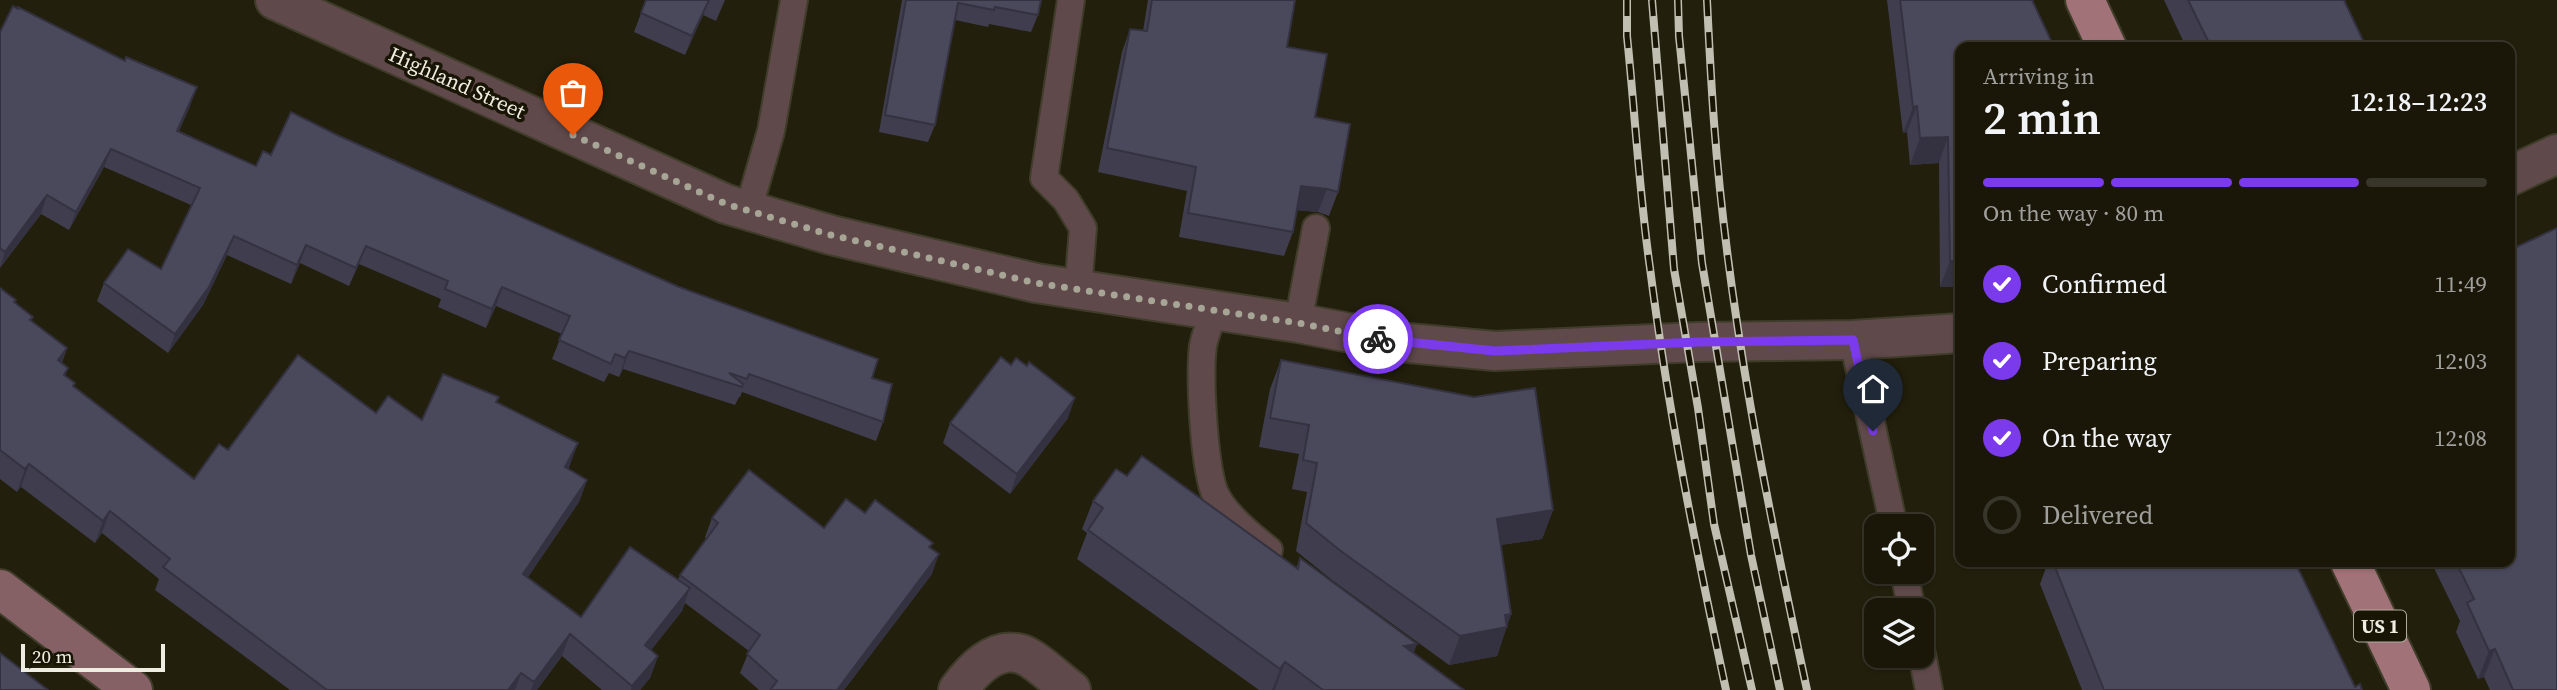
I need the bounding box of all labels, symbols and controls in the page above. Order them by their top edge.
street label: Highland Street [384,39,530,126]
text: Arriving in [1983,60,2095,92]
pin [543,63,603,135]
icon: bag [554,74,592,112]
text: 12:18–12:23 [2350,84,2487,120]
text: 2 min [1983,86,2101,149]
text: On the way · 80 m [1983,197,2164,229]
icon: check [1983,265,2021,303]
text: Confirmed [2042,266,2167,302]
text: 11:49 [2434,268,2487,300]
courier [1343,304,1413,374]
icon: bike [1359,320,1397,358]
icon: check [1983,342,2021,380]
text: Preparing [2042,343,2157,379]
text: 12:03 [2434,345,2487,377]
pin [1843,359,1903,431]
icon: home [1854,370,1892,408]
icon: check [1983,419,2021,457]
text: On the way [2042,420,2171,456]
text: 12:08 [2434,422,2487,454]
text: Delivered [2042,497,2153,533]
map controls [1864,514,1934,668]
button: locate [1864,514,1934,584]
button: layers [1864,598,1934,668]
road number: US 1 [2354,610,2406,642]
scale bar [21,641,164,673]
text: 20 m [32,643,73,669]

